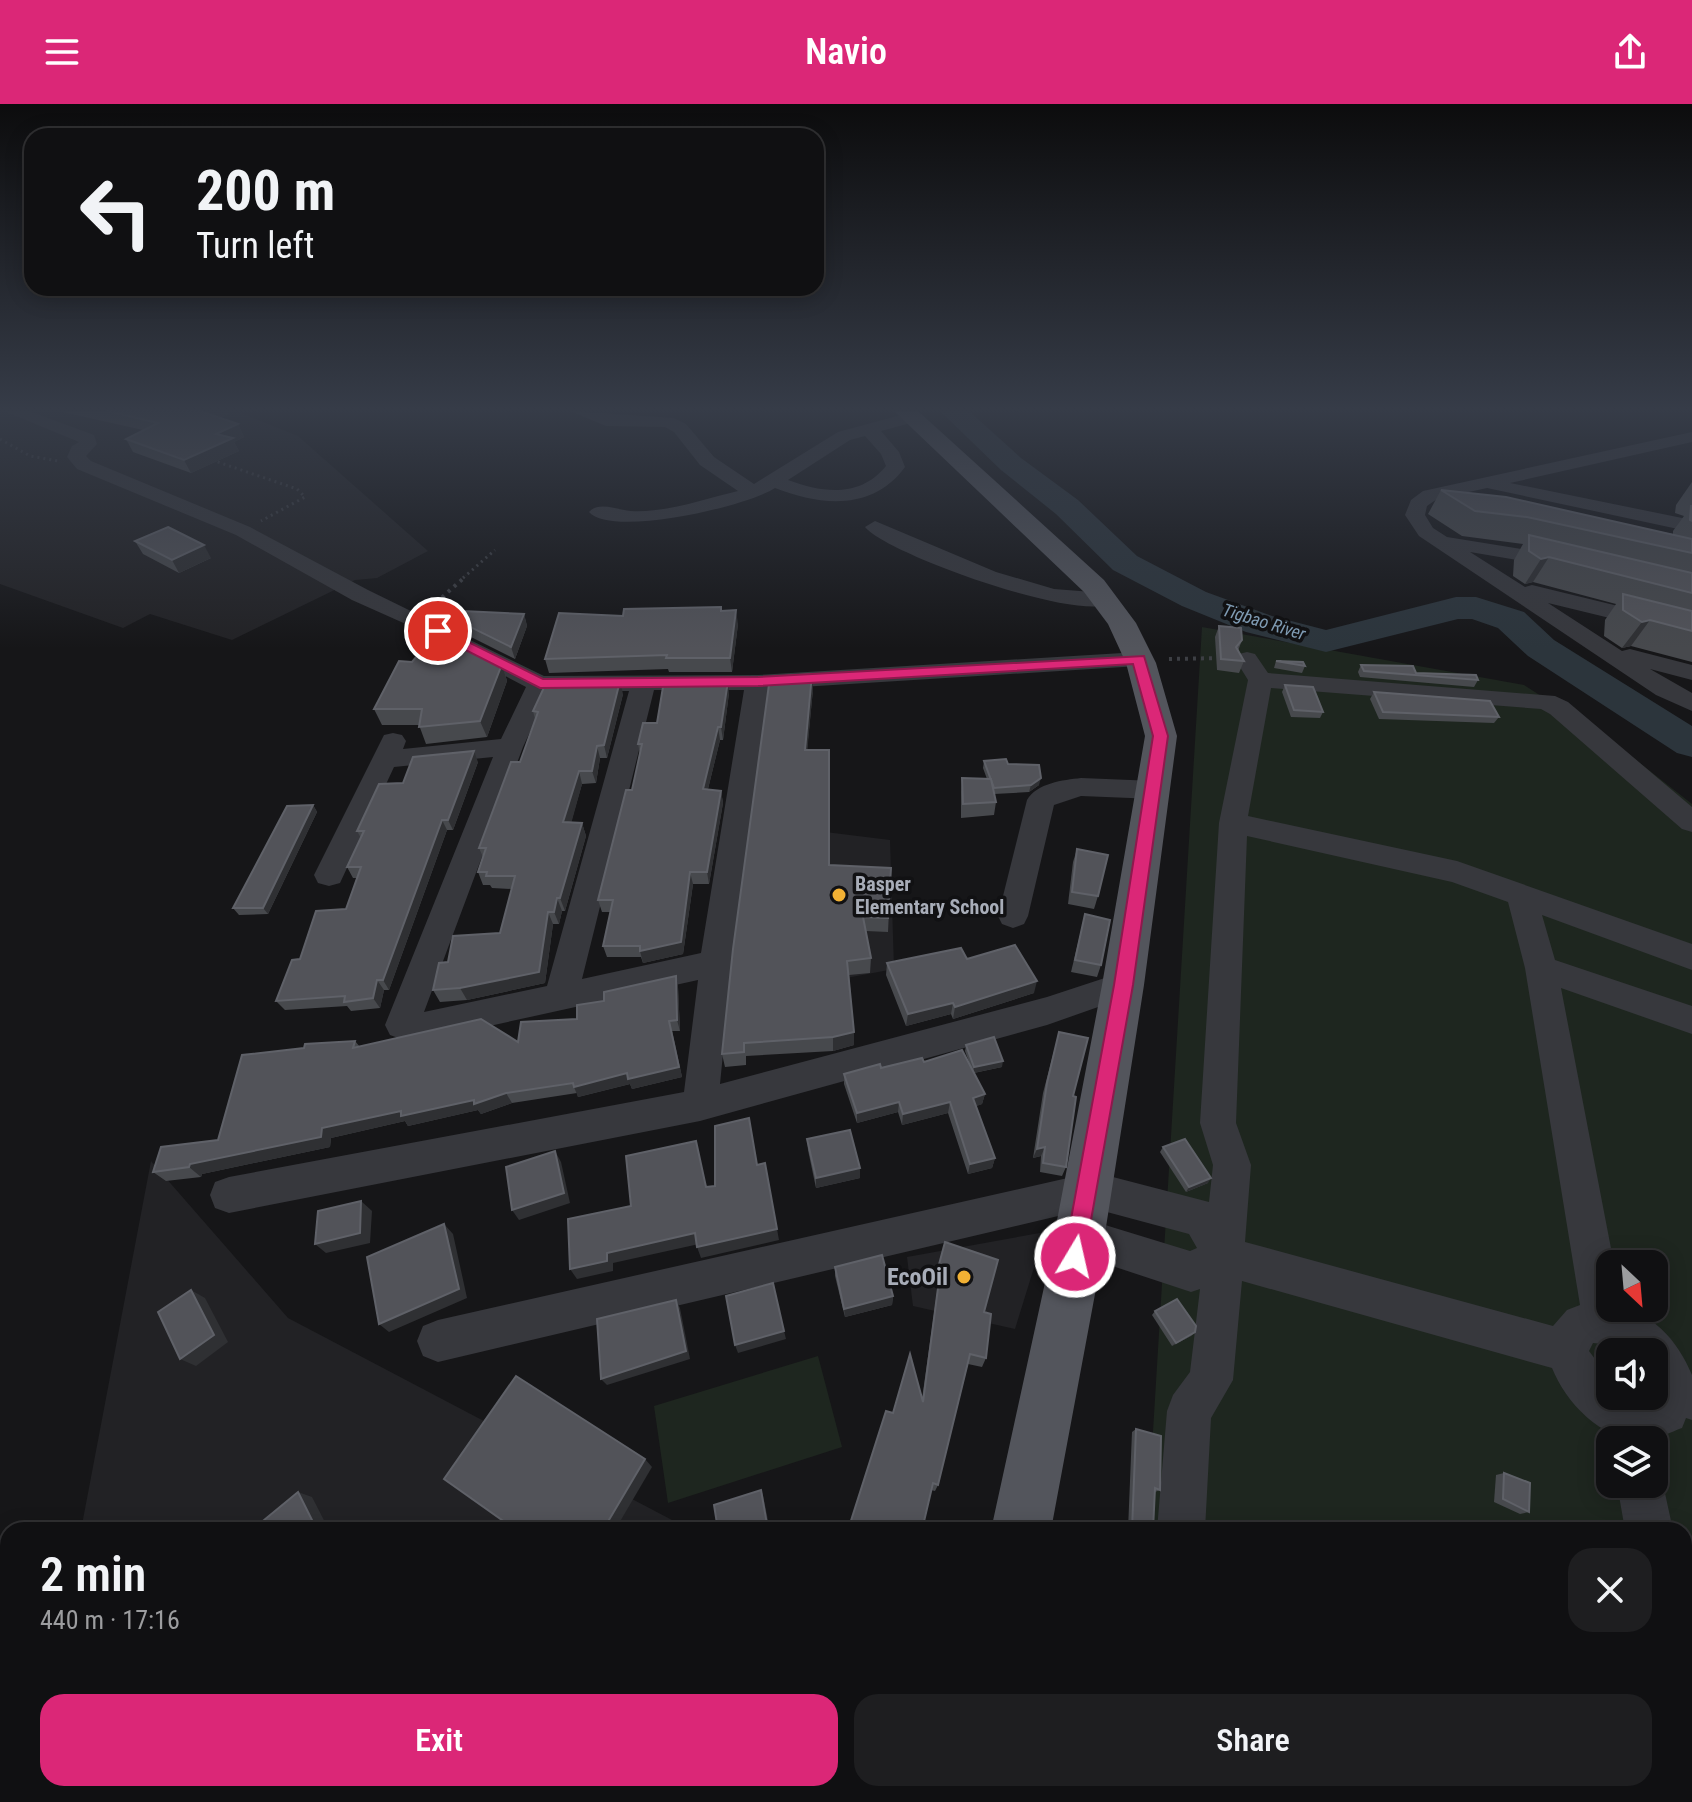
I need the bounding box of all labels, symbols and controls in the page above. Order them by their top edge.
icon: menu [40,30,84,74]
icon: share [1608,30,1652,74]
text: Navio [805,31,887,73]
text: 200 m [196,158,335,224]
icon: left [64,160,168,264]
text: Turn left [196,225,314,267]
pin [404,597,472,665]
water label: Tigbao River [1220,599,1309,644]
icon: arrive [416,609,460,653]
place label: Basper Elementary School [855,872,1004,919]
marker: Basper Elementary School [830,886,848,904]
position arrow [1033,1215,1117,1299]
north arrow [1596,1250,1668,1322]
map controls [1596,1250,1668,1498]
place label: EcoOil [887,1263,948,1291]
marker: EcoOil [955,1268,973,1286]
button: sound [1596,1338,1668,1410]
button: layers [1596,1426,1668,1498]
text: 2 min [40,1546,146,1603]
button: close [1568,1548,1652,1632]
text: 440 m · 17:16 [40,1605,180,1635]
button: Exit [40,1694,838,1786]
button: Share [854,1694,1652,1786]

